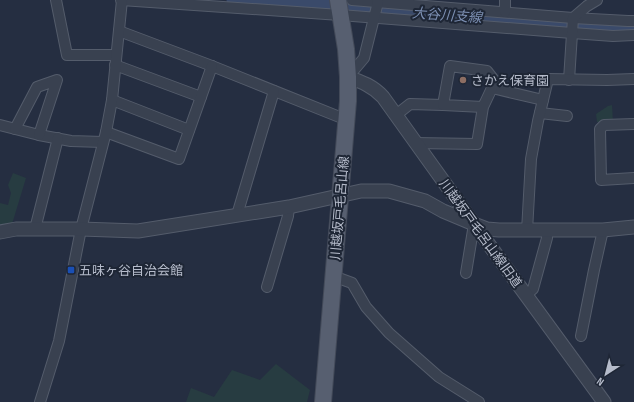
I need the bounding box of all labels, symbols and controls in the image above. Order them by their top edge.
water label: 大谷川支線 [411,5,484,27]
place label: さかえ保育園 [471,73,549,89]
marker: さかえ保育園 [458,75,468,85]
street label: 川越坂戸毛呂山線 [327,156,352,261]
street label: 川越坂戸毛呂山線旧道 [436,176,525,291]
place label: 五味ヶ谷自治会館 [79,263,183,279]
marker: 五味ヶ谷自治会館 [66,265,76,275]
north arrow [586,354,626,394]
text: N [594,375,607,389]

